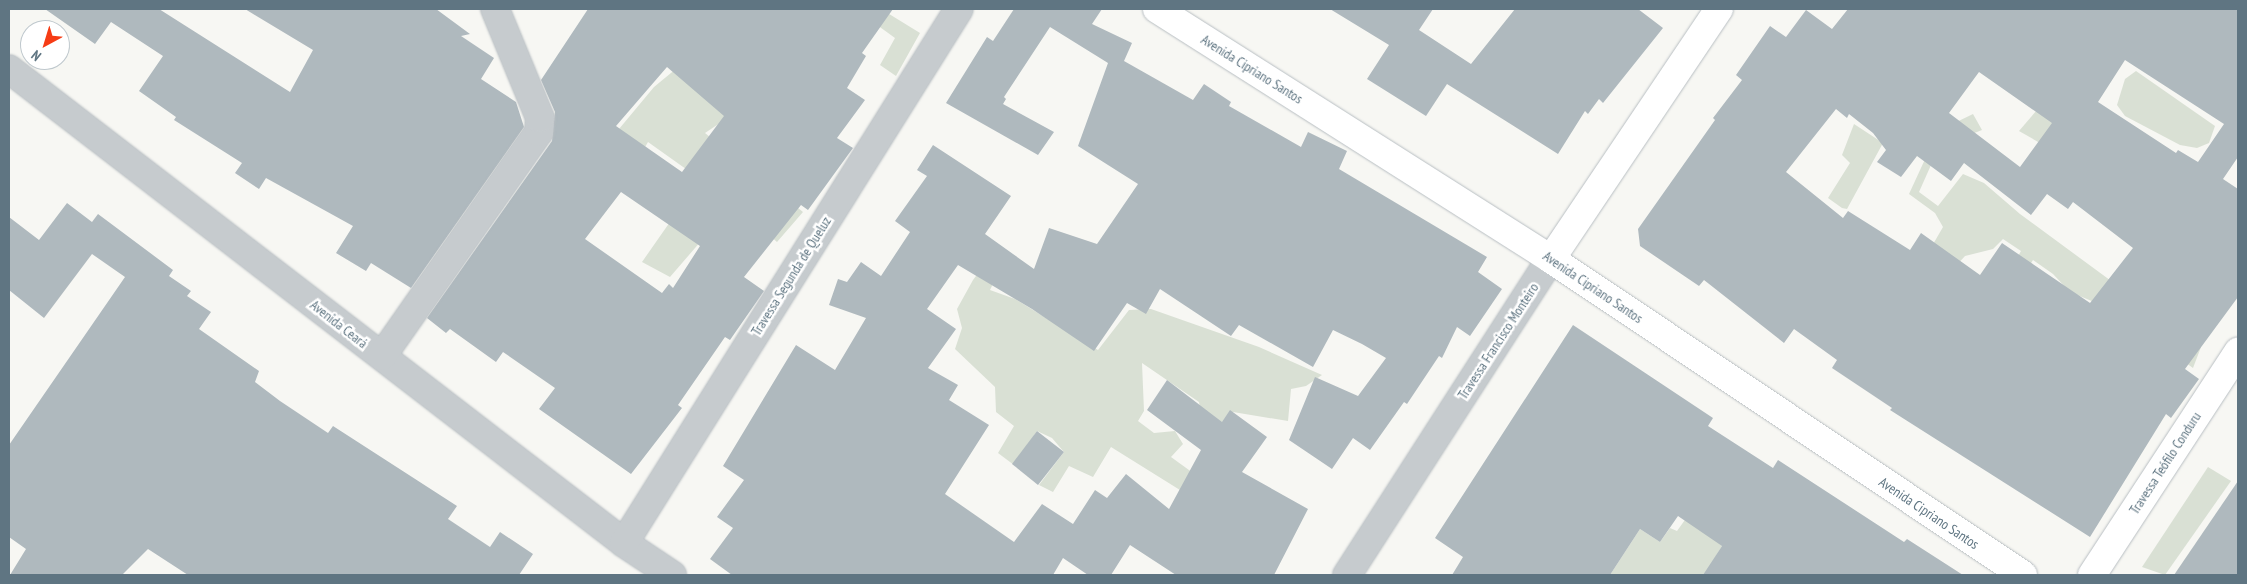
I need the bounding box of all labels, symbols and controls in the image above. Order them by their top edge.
north arrow [20,20,70,70]
street label: Avenida Cipriano Santos [1198,31,1306,107]
text: N [28,47,45,65]
street label: Travessa Segunda de Queluz [748,213,834,339]
street label: Avenida Cipriano Santos [1540,247,1646,327]
street label: Travessa Francisco Monteiro [1454,280,1542,402]
street label: Avenida Ceará [307,296,371,352]
street label: Travessa Teófilo Conduru [2126,409,2204,517]
street label: Avenida Cipriano Santos [1876,473,1982,553]

